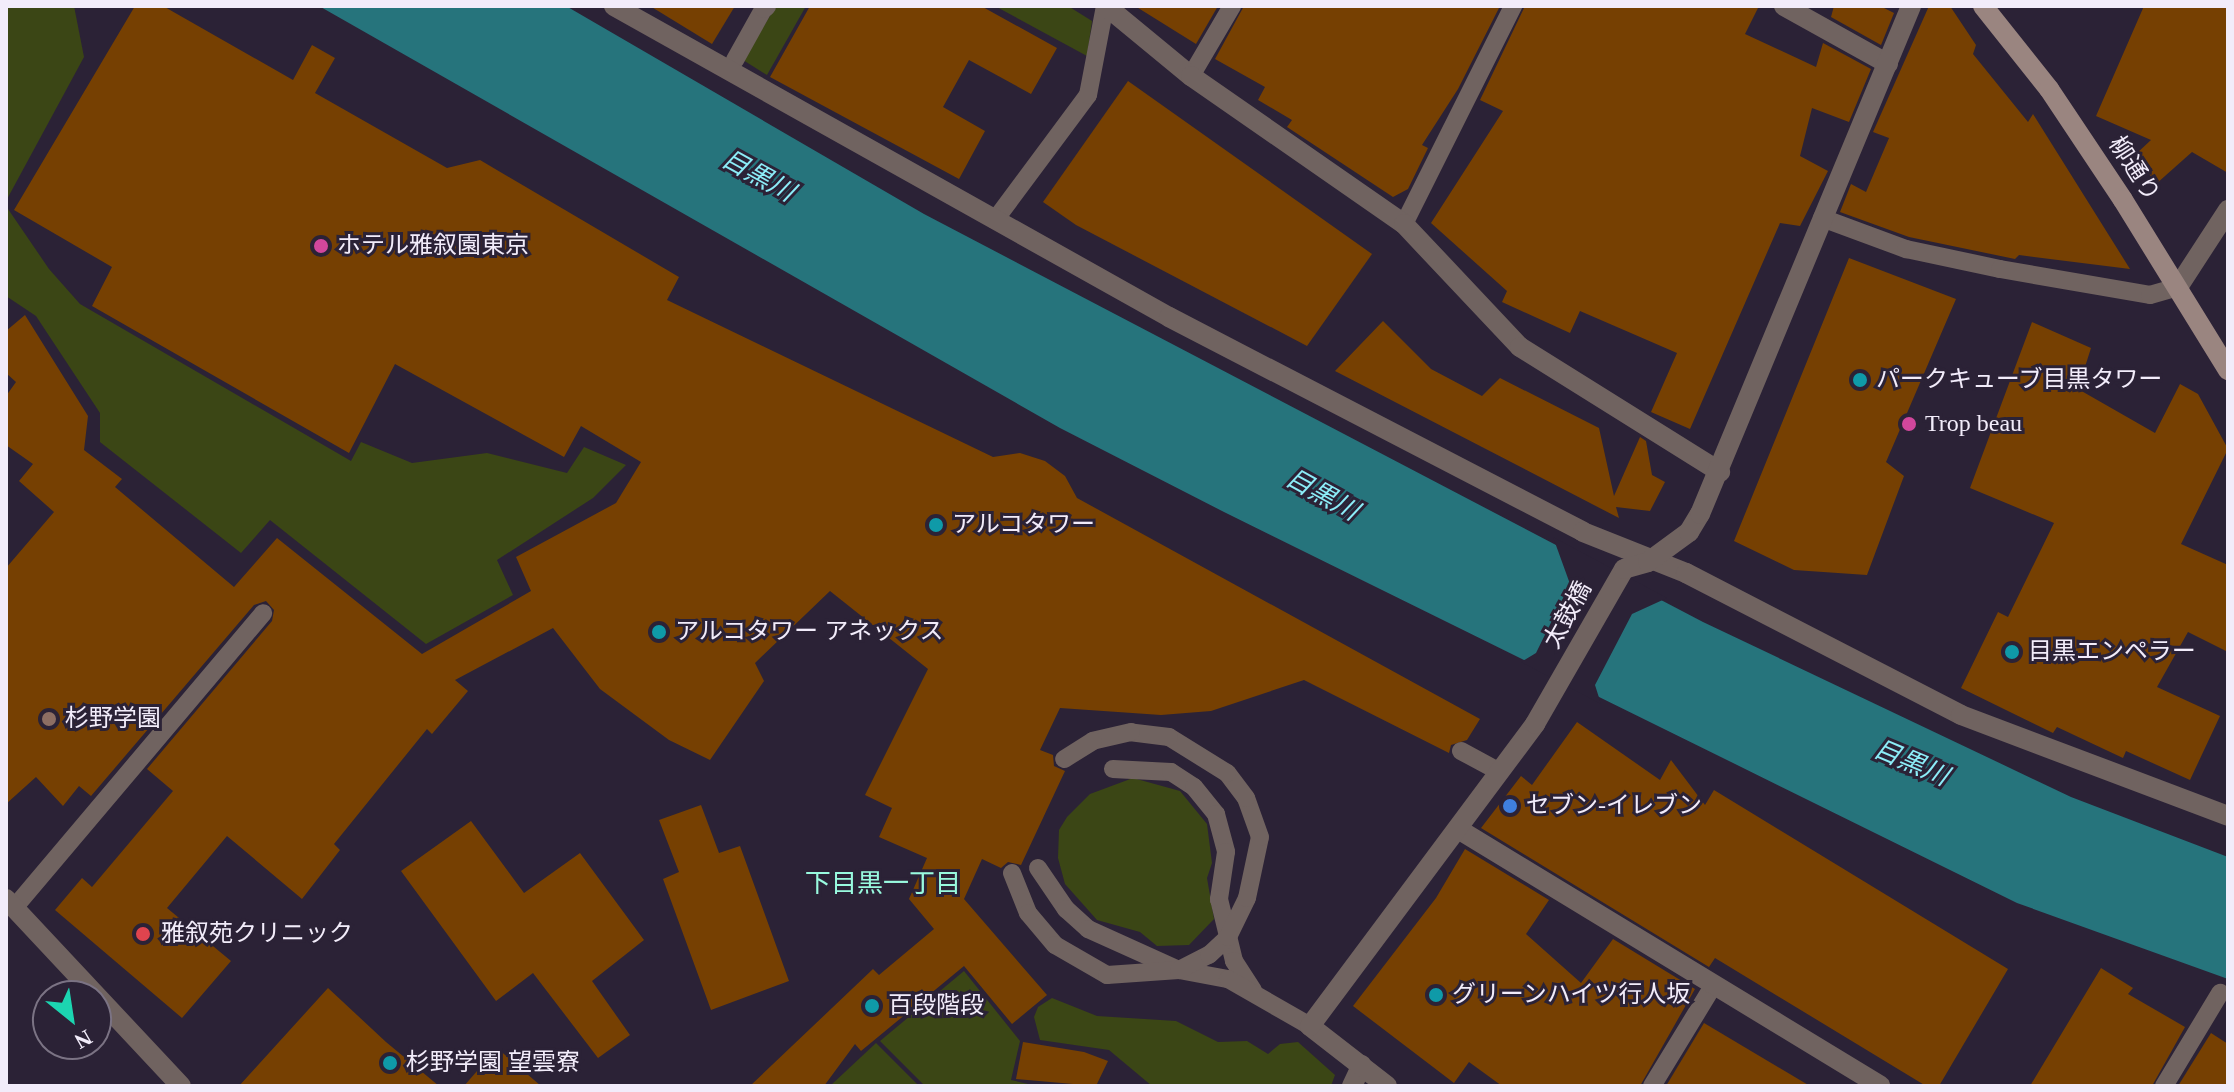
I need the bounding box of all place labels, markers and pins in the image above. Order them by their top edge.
place label: ホテル雅叙園東京 [337,232,529,260]
marker: ホテル雅叙園東京 [312,237,330,255]
place label: パークキューブ目黒タワー [1876,366,2164,394]
marker: パークキューブ目黒タワー [1851,371,1869,389]
place label: Trop beau [1925,410,2022,438]
marker: Trop beau [1900,415,1918,433]
place label: アルコタワー [952,511,1096,539]
marker: アルコタワー [927,516,945,534]
place label: アルコタワー アネックス [675,618,945,646]
marker: アルコタワー アネックス [650,623,668,641]
place label: 目黒エンペラー [2028,638,2196,666]
marker: 目黒エンペラー [2003,643,2021,661]
place label: 杉野学園 [65,705,161,733]
marker: 杉野学園 [40,710,58,728]
place label: セブン-イレブン [1526,792,1702,820]
marker: セブン-イレブン [1501,797,1519,815]
place label: 雅叙苑クリニック [161,920,353,948]
marker: 雅叙苑クリニック [132,923,154,945]
place label: グリーンハイツ行人坂 [1452,981,1692,1009]
marker: グリーンハイツ行人坂 [1427,986,1445,1004]
place label: 百段階段 [888,992,984,1020]
marker: 百段階段 [863,997,881,1015]
place label: 杉野学園 望雲寮 [406,1049,580,1077]
marker: 杉野学園 望雲寮 [381,1054,399,1072]

